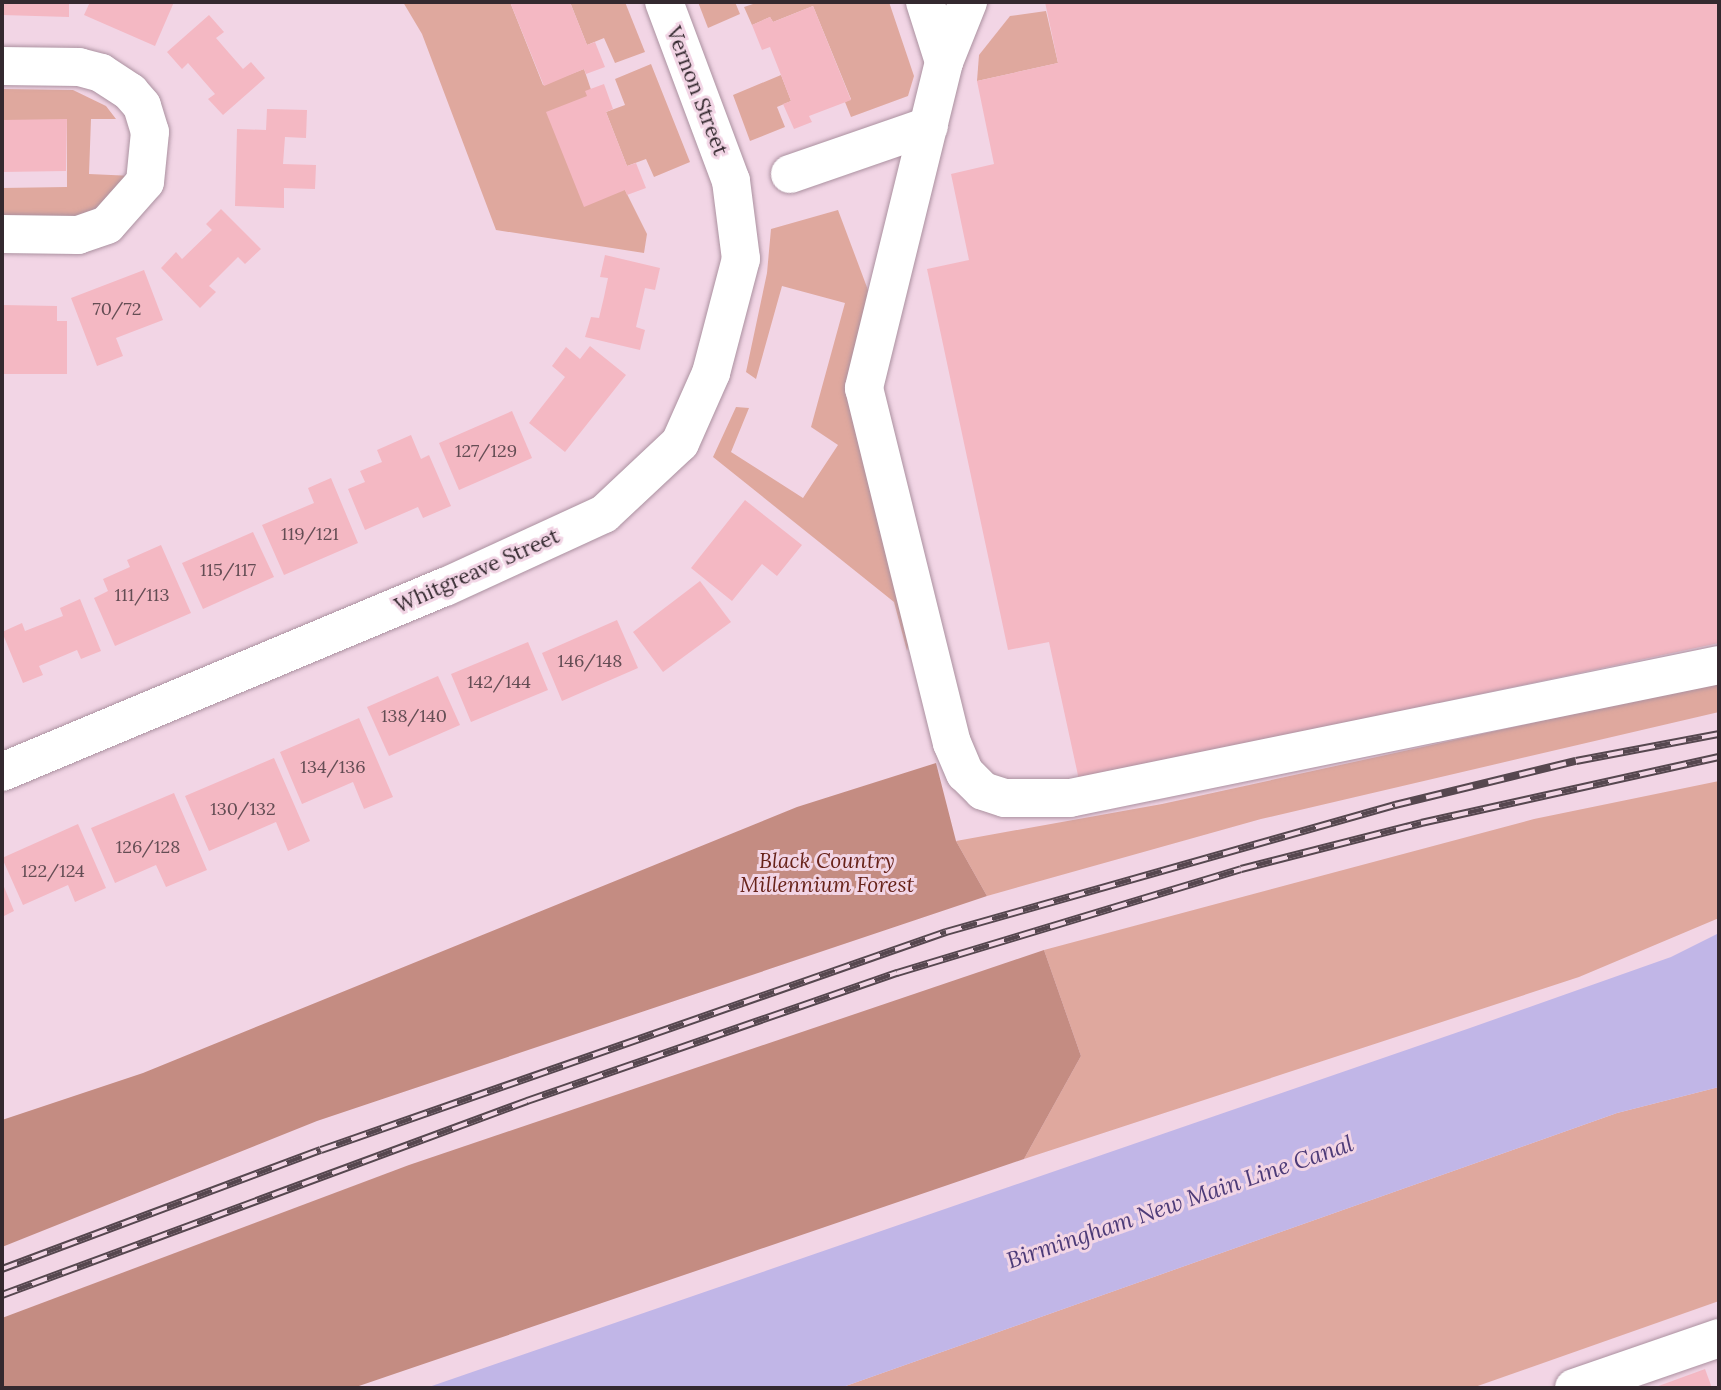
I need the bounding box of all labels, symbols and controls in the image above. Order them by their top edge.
street label: Vernon Street [661,23,733,159]
house number: 70/72 [93,298,141,320]
house number: 127/129 [455,440,517,462]
house number: 119/121 [281,523,339,545]
street label: Whitgreave Street [391,523,563,619]
house number: 115/117 [200,559,256,581]
house number: 111/113 [115,584,169,606]
house number: 146/148 [558,650,622,672]
house number: 142/144 [467,671,531,693]
house number: 138/140 [381,705,447,727]
house number: 134/136 [300,756,366,778]
house number: 130/132 [210,798,276,820]
house number: 126/128 [116,836,180,858]
park label: Black Country Millennium Forest [740,848,914,898]
house number: 122/124 [21,860,85,882]
water label: Birmingham New Main Line Canal [1003,1130,1357,1274]

